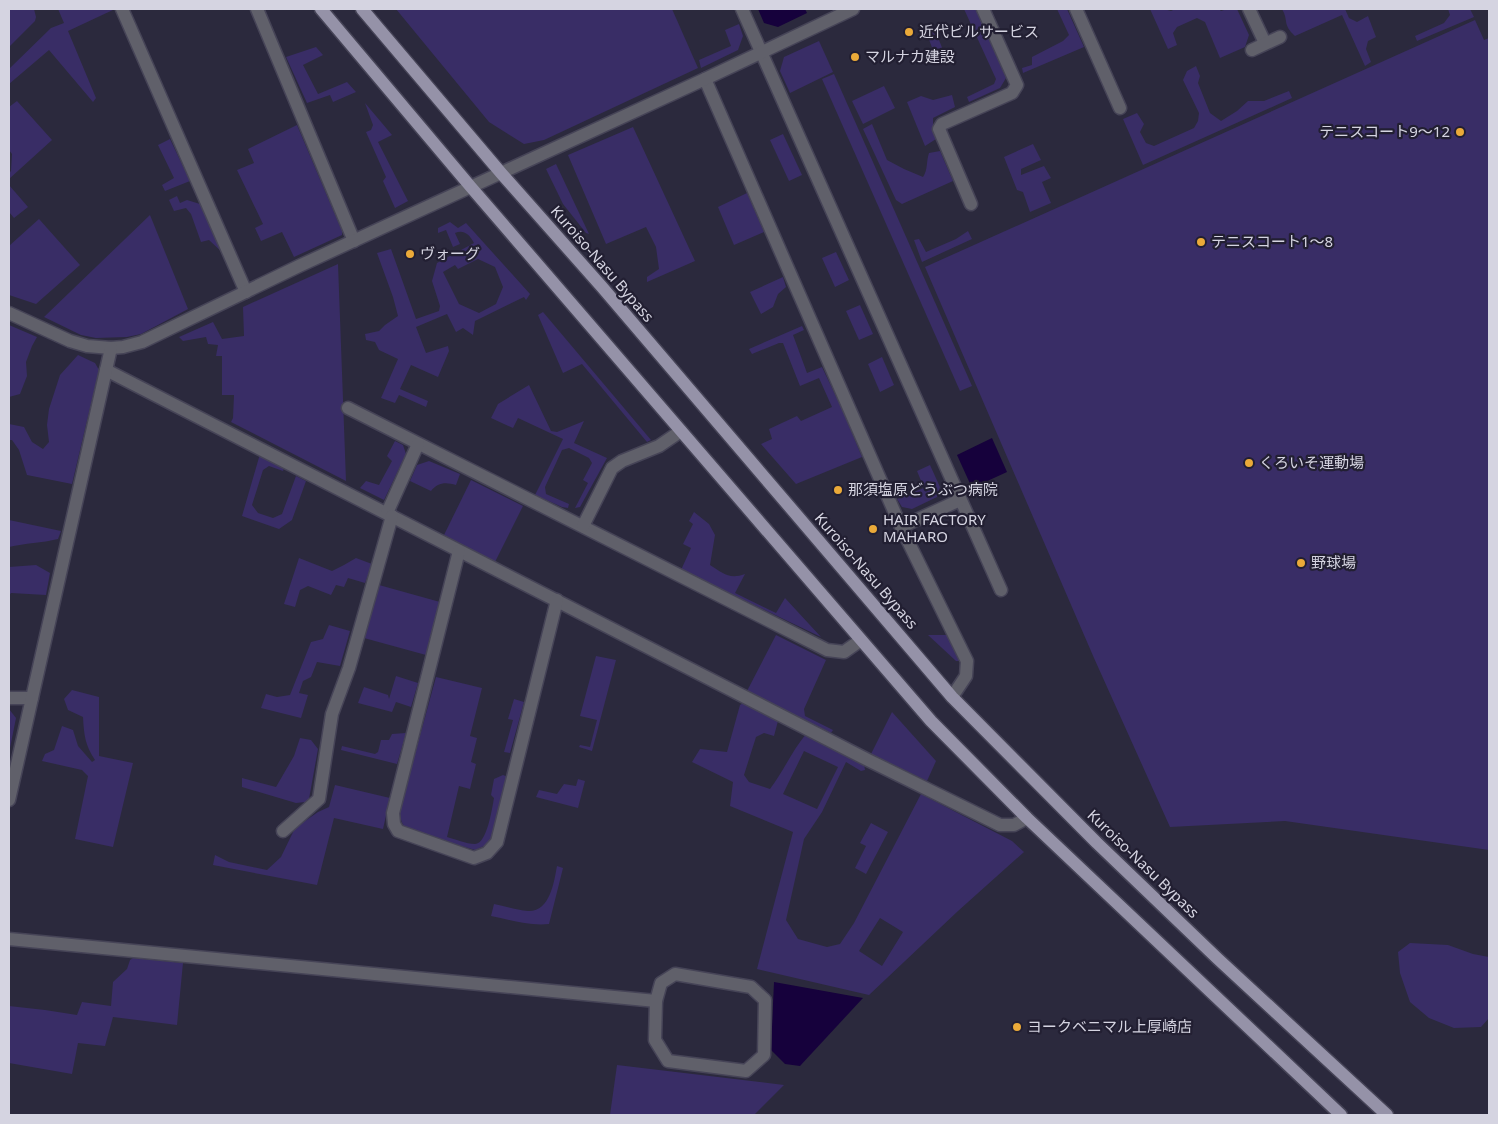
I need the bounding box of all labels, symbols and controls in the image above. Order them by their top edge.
place label: 近代ビルサービス [919,21,1039,41]
marker: 近代ビルサービス [903,26,915,38]
place label: マルナカ建設 [865,46,955,66]
marker: マルナカ建設 [849,51,861,63]
place label: テニスコート9～12 [1319,121,1450,141]
marker: テニスコート9～12 [1454,126,1466,138]
street label: Kuroiso-Nasu Bypass [547,201,659,326]
place label: テニスコート1～8 [1211,231,1333,251]
marker: テニスコート1～8 [1195,236,1207,248]
place label: ヴォーグ [420,243,480,263]
marker: ヴォーグ [404,248,416,260]
place label: くろいそ運動場 [1259,452,1364,472]
marker: くろいそ運動場 [1243,457,1255,469]
place label: 那須塩原どうぶつ病院 [848,479,998,499]
marker: 那須塩原どうぶつ病院 [832,484,844,496]
street label: Kuroiso-Nasu Bypass [811,508,923,633]
place label: HAIR FACTORY MAHARO [883,509,986,546]
marker: HAIR FACTORY MAHARO [867,523,879,535]
place label: 野球場 [1311,552,1356,572]
marker: 野球場 [1295,557,1307,569]
street label: Kuroiso-Nasu Bypass [1083,805,1204,922]
place label: ヨークベニマル上厚崎店 [1027,1016,1192,1036]
marker: ヨークベニマル上厚崎店 [1011,1021,1023,1033]

